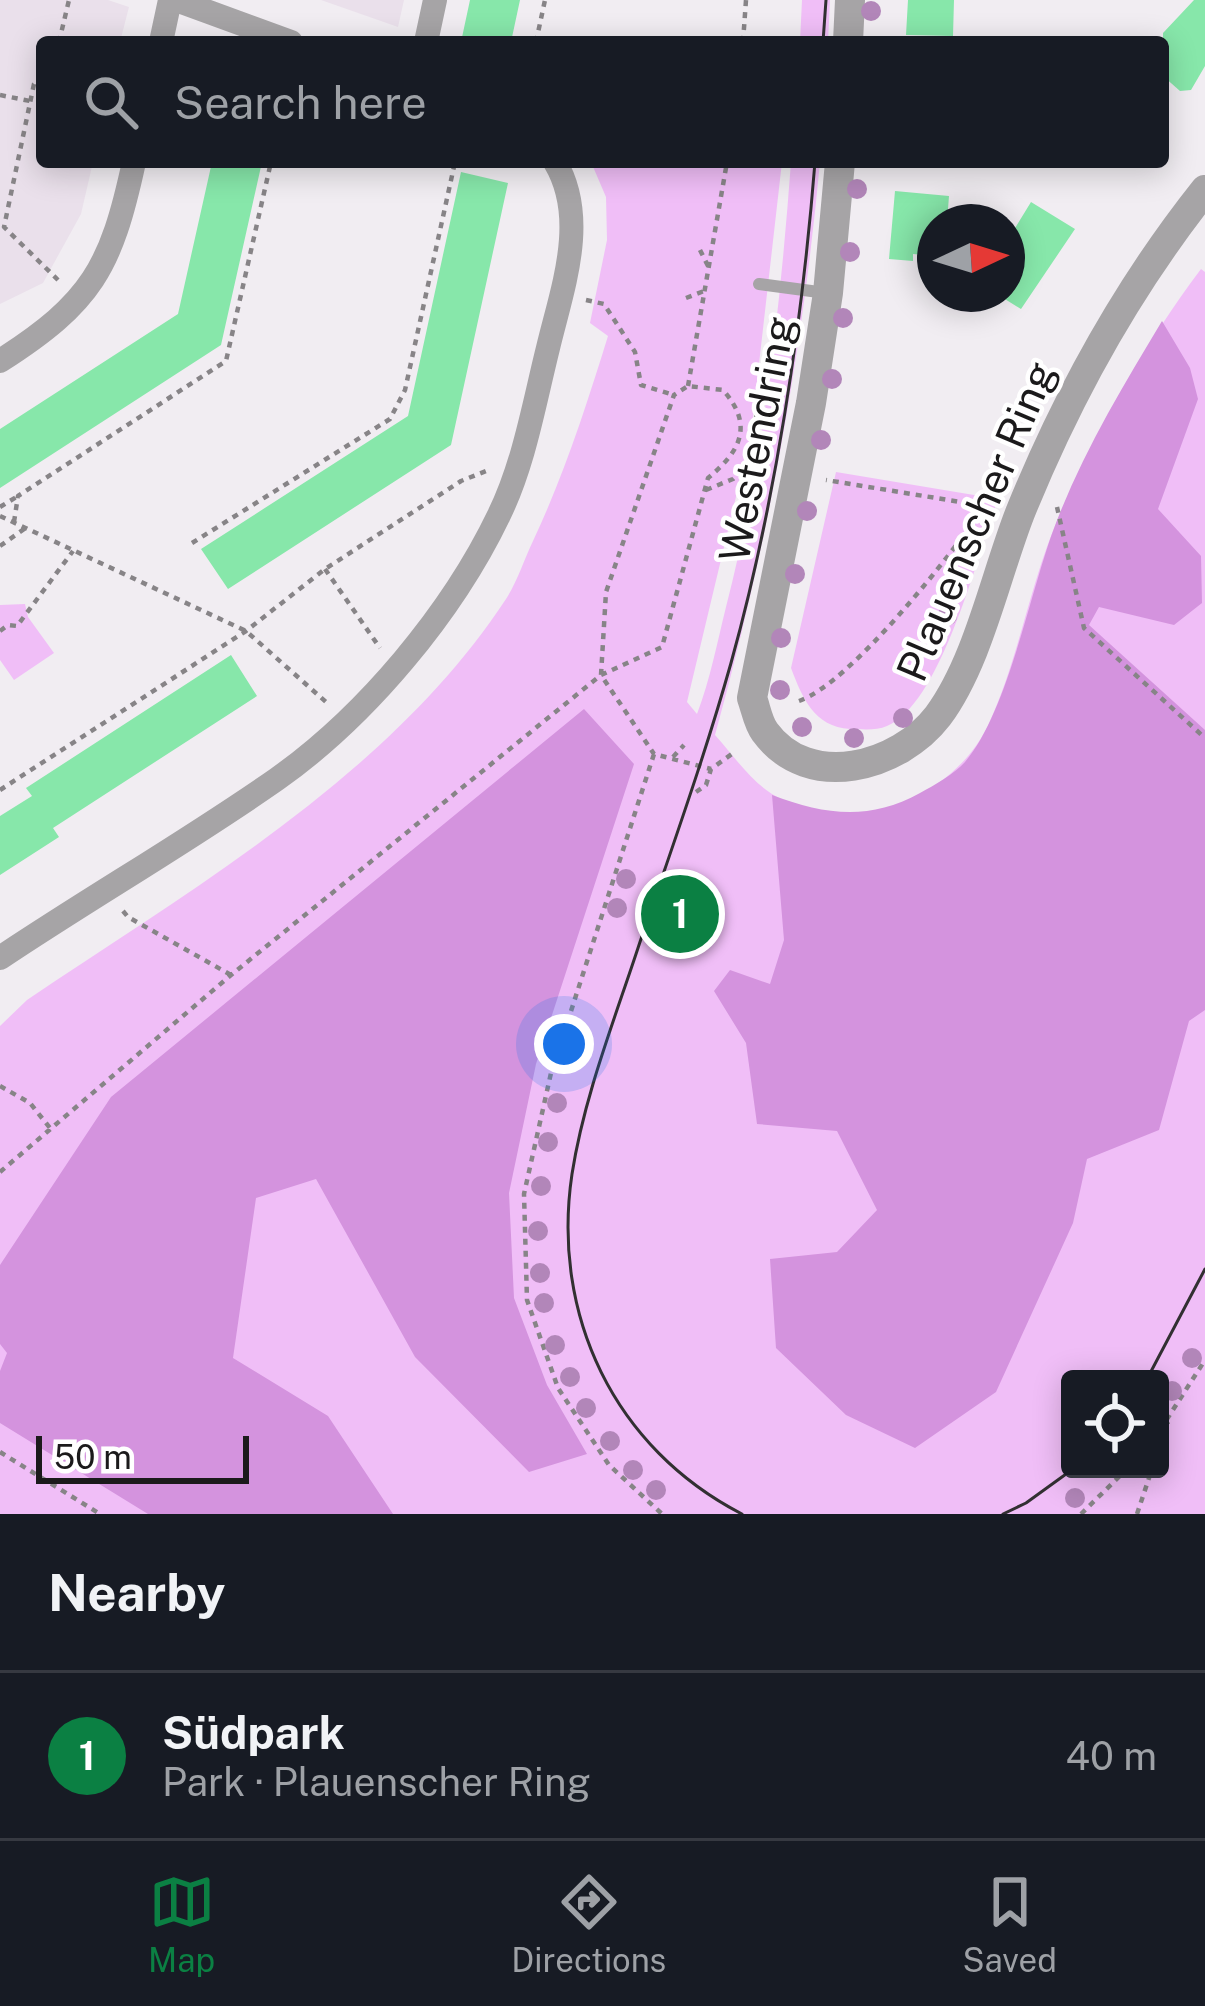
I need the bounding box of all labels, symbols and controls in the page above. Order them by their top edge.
search box [36,36,1169,168]
icon: search [78,69,144,135]
text: Search here [174,76,427,129]
north arrow [917,204,1025,312]
street label: Westendring [709,312,804,566]
street label: Plauenscher Ring [886,354,1065,688]
pin: 1 [641,869,719,959]
your location [534,1014,594,1074]
map controls [1061,1370,1169,1478]
button: locate [1061,1370,1169,1478]
scale bar [36,1430,249,1483]
text: 50 m [54,1438,132,1476]
text: Nearby [48,1563,225,1622]
text: Südpark [162,1706,345,1759]
text: 1 [79,1733,95,1779]
text: 40 m [1065,1733,1157,1779]
text: Park · Plauenscher Ring [162,1759,591,1805]
tab: Map [148,1869,215,1979]
tab: Directions [511,1869,666,1979]
tab: Saved [963,1869,1057,1979]

